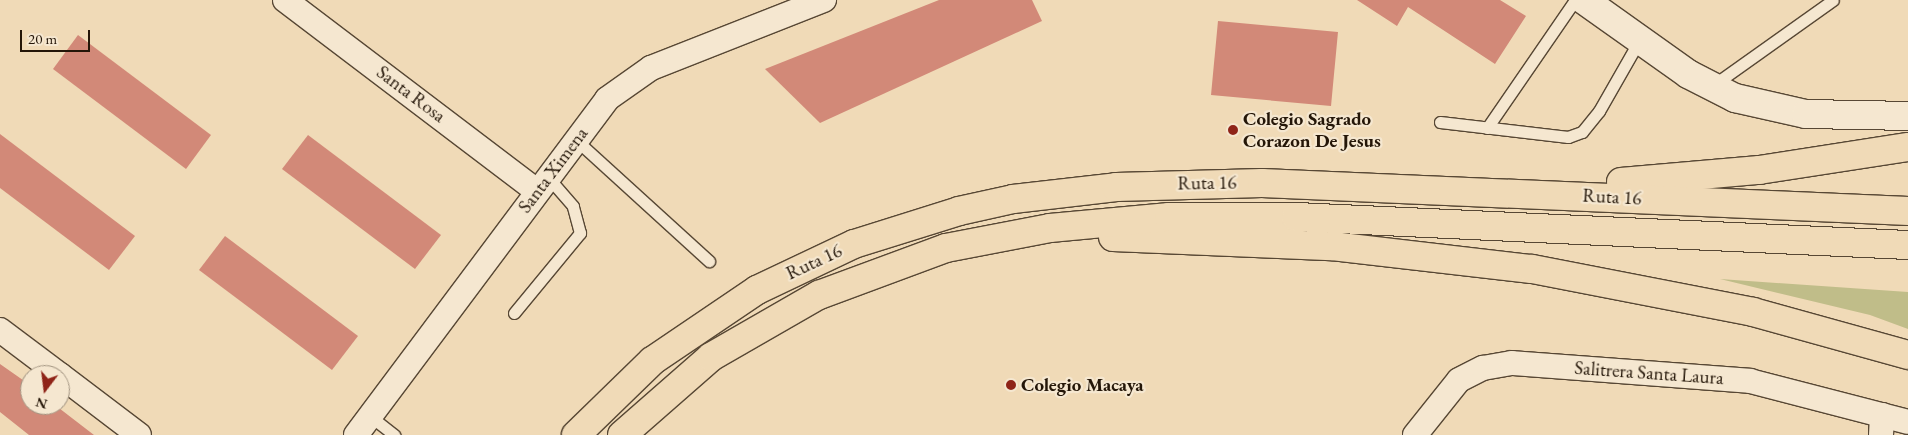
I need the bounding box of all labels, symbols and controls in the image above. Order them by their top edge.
scale bar [22,20,92,52]
text: 20 m [28,29,57,48]
street label: Santa Rosa [372,61,450,127]
place label: Colegio Sagrado Corazon De Jesus [1243,108,1381,152]
street label: Santa Ximena [513,123,593,217]
marker: Colegio Sagrado Corazon De Jesus [1227,124,1239,136]
street label: Ruta 16 [1177,171,1237,195]
street label: Ruta 16 [1582,184,1642,210]
street label: Ruta 16 [782,239,846,285]
street label: Salitrera Santa Laura [1574,356,1724,390]
north arrow [20,365,70,415]
place label: Colegio Macaya [1021,374,1144,396]
marker: Colegio Macaya [1005,379,1017,391]
text: N [34,393,49,414]

